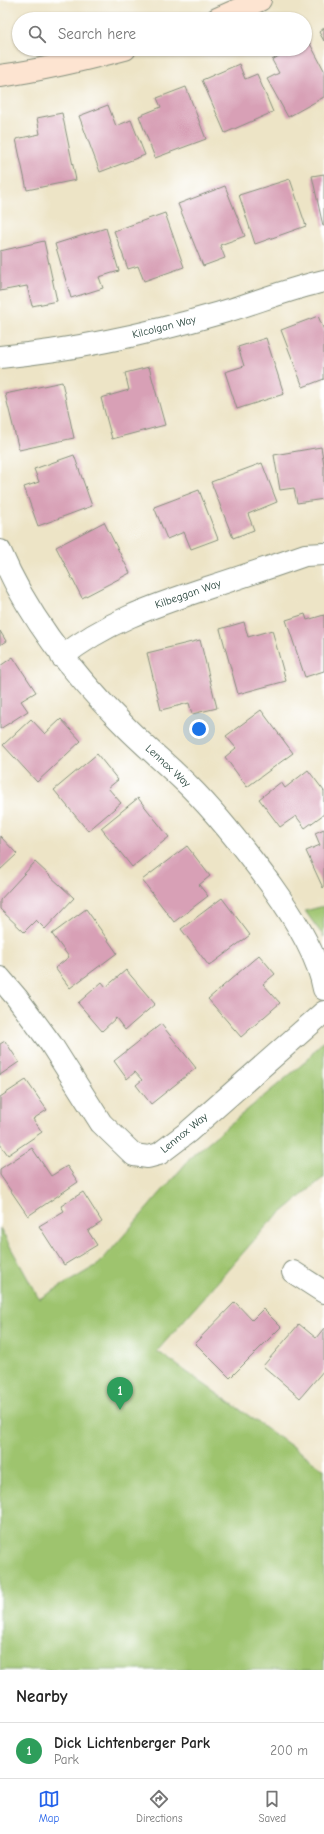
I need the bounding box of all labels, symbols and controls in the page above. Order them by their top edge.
search box [12,12,312,56]
icon: search [26,23,48,45]
text: Search here [58,25,136,43]
street label: Kilcolgan Way [131,313,197,341]
street label: Kilbeggan Way [153,577,223,611]
your location [189,719,209,739]
street label: Lennox Way [143,742,193,790]
street label: Lennox Way [158,1110,210,1156]
pin: 1 [107,1377,133,1410]
text: Nearby [16,1687,67,1706]
text: Dick Lichtenberger Park [54,1734,210,1752]
text: 1 [26,1743,32,1758]
text: 200 m [270,1743,308,1758]
text: Park [54,1752,79,1767]
tab: Map [38,1788,60,1825]
tab: Directions [136,1788,183,1825]
tab: Saved [259,1788,286,1825]

